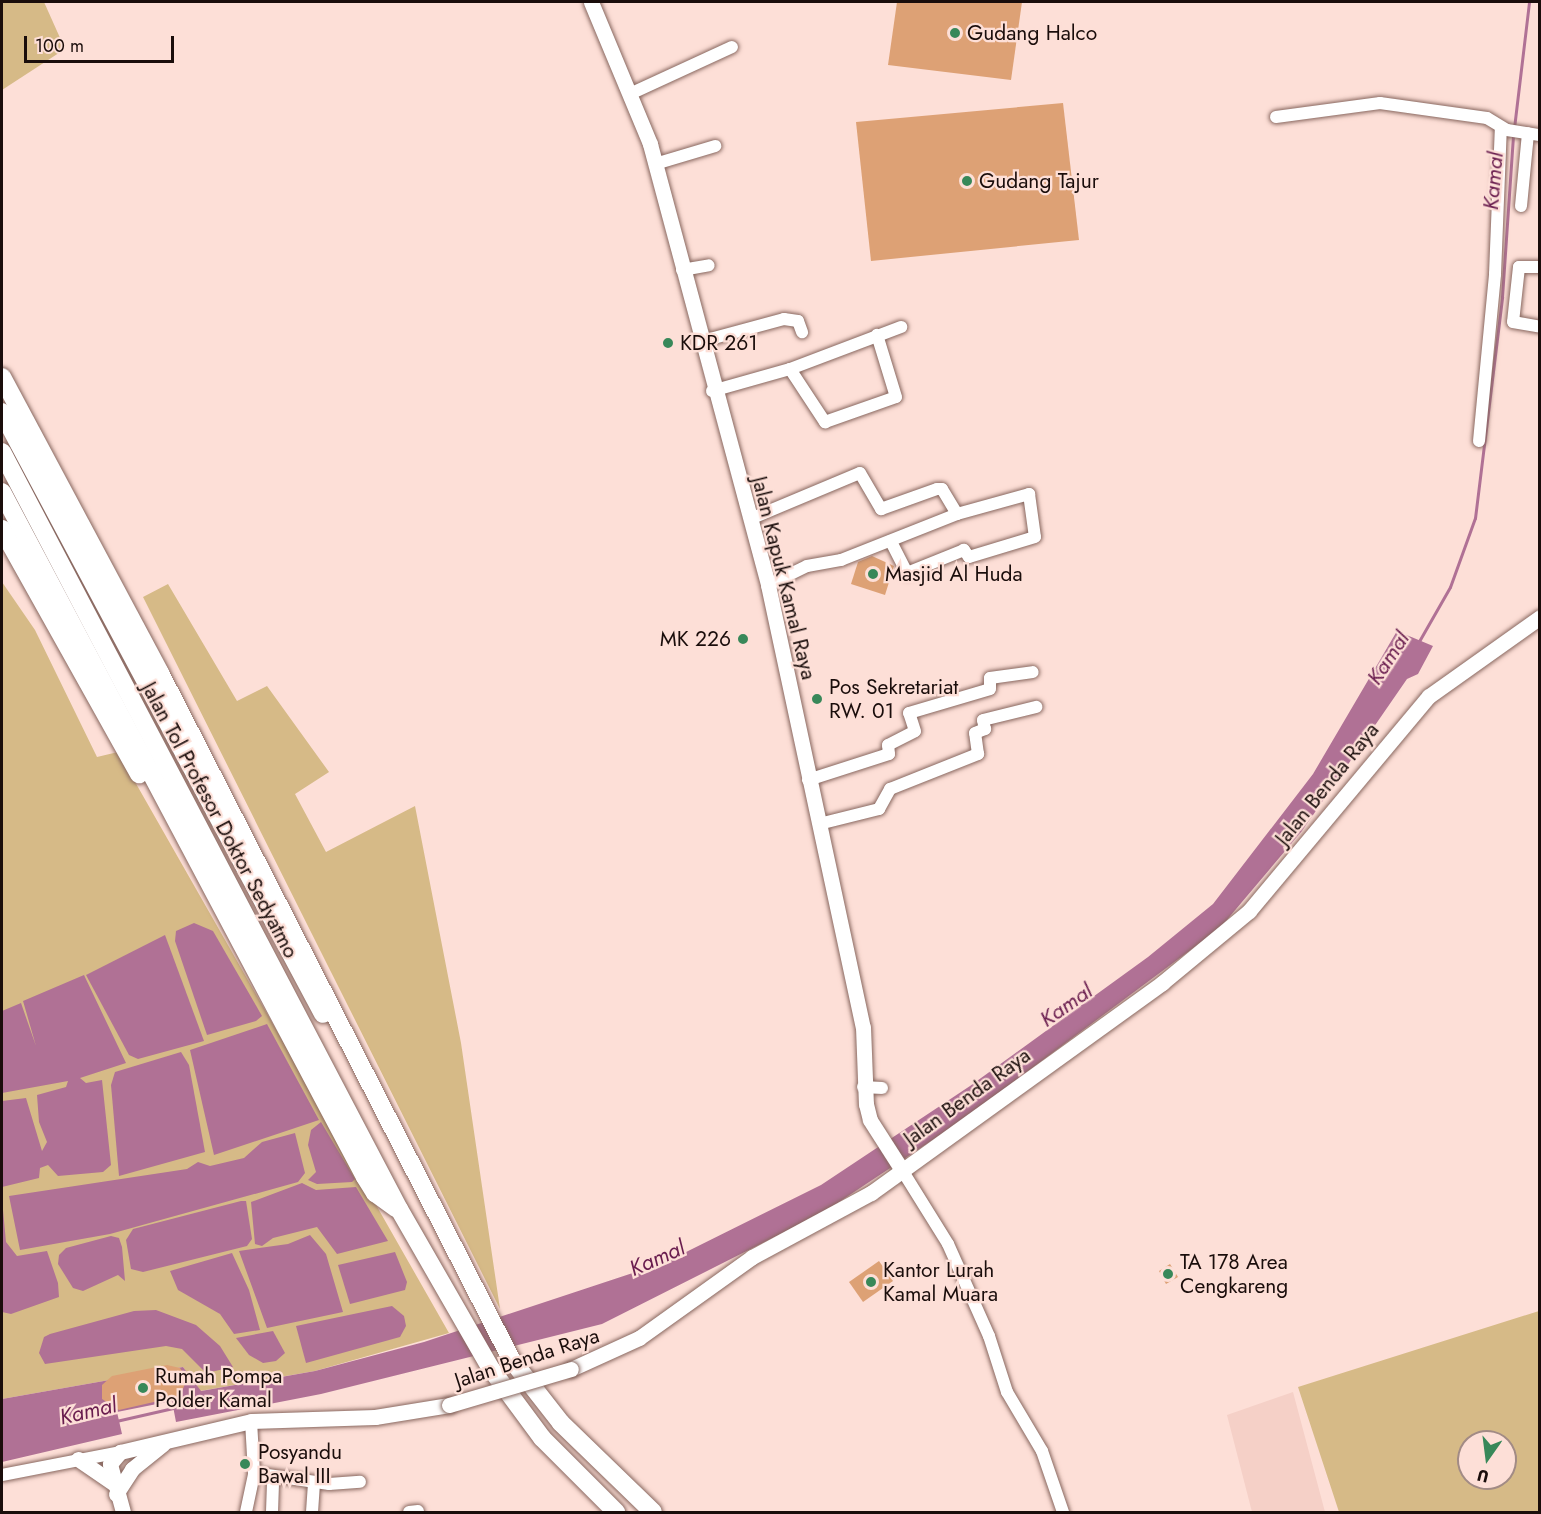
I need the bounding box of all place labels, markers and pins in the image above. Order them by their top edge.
place label: Gudang Halco [967,20,1097,46]
marker: Gudang Halco [948,26,962,40]
place label: Gudang Tajur [979,168,1099,194]
marker: Gudang Tajur [960,174,974,188]
place label: KDR 261 [680,330,758,356]
marker: KDR 261 [661,336,675,350]
place label: Masjid Al Huda [885,561,1023,587]
marker: Masjid Al Huda [866,567,880,581]
place label: MK 226 [660,626,731,652]
marker: MK 226 [736,632,750,646]
place label: Pos Sekretariat RW. 01 [829,674,958,724]
marker: Pos Sekretariat RW. 01 [810,692,824,706]
place label: TA 178 Area Cengkareng [1180,1249,1288,1299]
place label: Kantor Lurah Kamal Muara [883,1257,998,1307]
marker: TA 178 Area Cengkareng [1161,1267,1175,1281]
marker: Kantor Lurah Kamal Muara [864,1275,878,1289]
place label: Rumah Pompa Polder Kamal [155,1363,282,1413]
marker: Rumah Pompa Polder Kamal [136,1381,150,1395]
place label: Posyandu Bawal III [258,1439,342,1489]
marker: Posyandu Bawal III [236,1455,254,1473]

